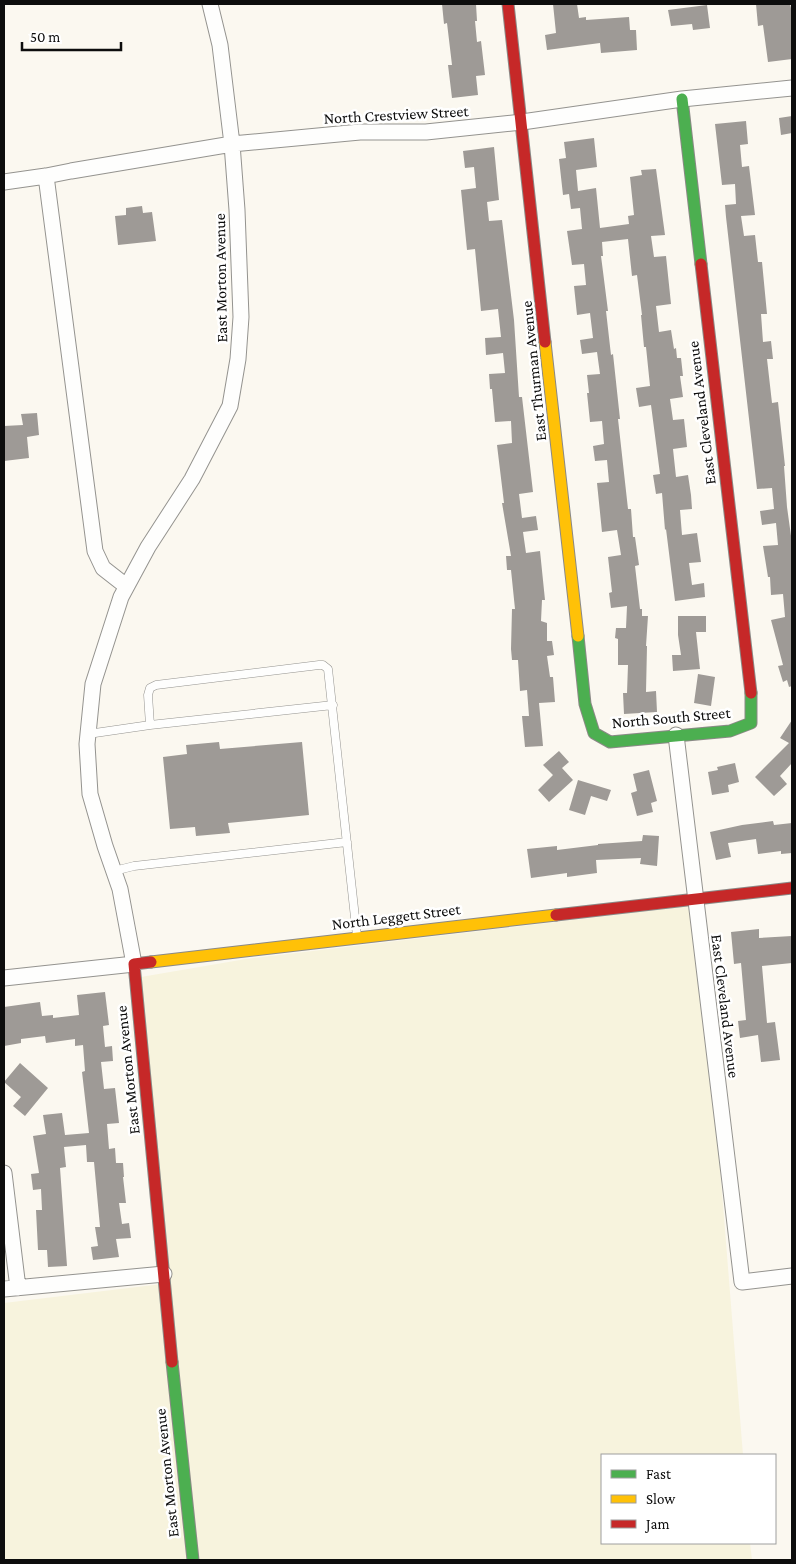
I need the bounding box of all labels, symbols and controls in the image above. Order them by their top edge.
scale bar [22,20,121,52]
text: 50 m [30,29,60,45]
street label: North Crestview Street [323,102,470,127]
street label: East Morton Avenue [211,213,230,343]
street label: East Thurman Avenue [518,300,549,442]
street label: East Cleveland Avenue [684,340,719,486]
street label: North South Street [611,704,732,731]
street label: North Leggett Street [331,900,462,934]
street label: East Cleveland Avenue [708,933,743,1079]
street label: East Morton Avenue [112,1005,143,1135]
street label: East Morton Avenue [151,1408,182,1538]
legend [601,1454,776,1544]
text: Fast [646,1466,672,1482]
text: Slow [646,1491,676,1507]
text: Jam [644,1516,669,1533]

